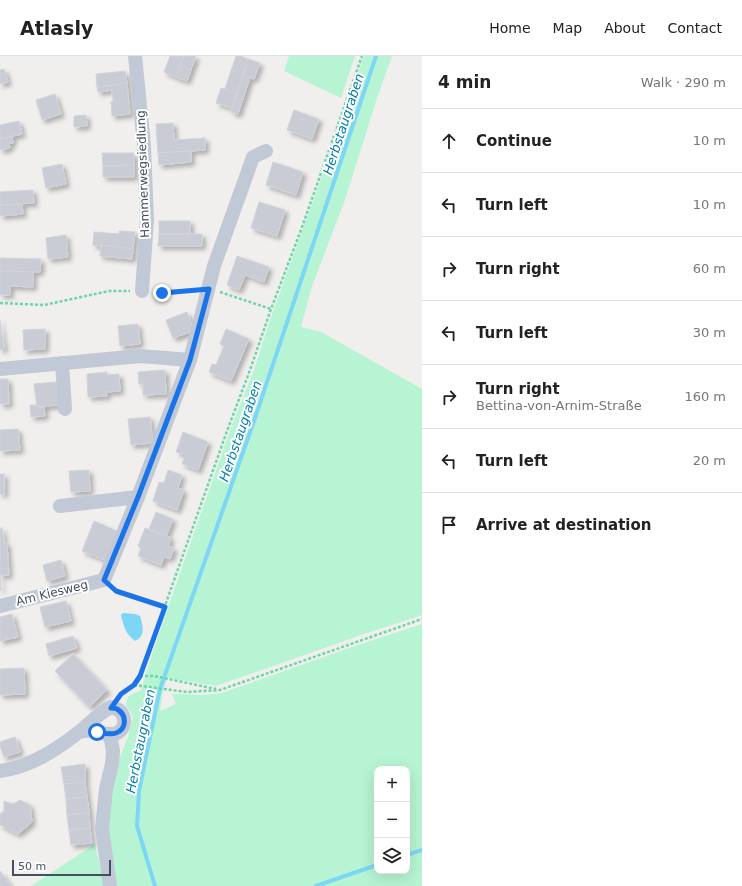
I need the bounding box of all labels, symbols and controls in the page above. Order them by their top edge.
text: Atlasly [20,17,93,39]
text: Home [489,20,531,36]
text: Map [553,20,582,36]
text: About [604,20,646,36]
text: Contact [668,20,722,36]
water label: Herbstaugraben [320,72,367,177]
text: 4 min [438,72,491,92]
text: Walk · 290 m [641,75,726,90]
street label: Hammerwegsiedlung [134,110,152,238]
icon: ahead [438,130,460,152]
text: Continue [476,132,552,150]
text: 10 m [693,133,726,148]
icon: left [438,194,460,216]
text: Turn left [476,196,548,214]
text: 10 m [693,197,726,212]
icon: right [438,258,460,280]
text: Turn right [476,260,560,278]
text: 60 m [693,261,726,276]
route end [153,284,171,302]
icon: left [438,322,460,344]
text: Turn left [476,324,548,342]
text: 30 m [693,325,726,340]
water label: Herbstaugraben [216,379,265,483]
text: Turn right [476,380,560,398]
icon: right [438,386,460,408]
text: 160 m [684,389,726,404]
text: Bettina-von-Arnim-Straße [476,398,642,413]
icon: left [438,450,460,472]
text: Turn left [476,452,548,470]
text: 20 m [693,453,726,468]
icon: arrive [438,514,460,536]
text: Arrive at destination [476,516,651,534]
street label: Am Kiesweg [15,577,89,609]
water label: Herbstaugraben [123,688,158,794]
route start [88,723,106,741]
map controls [374,766,410,874]
button: + [374,766,410,802]
button: − [374,802,410,838]
button: layers [374,838,410,874]
scale bar [12,858,111,877]
text: 50 m [18,860,46,873]

